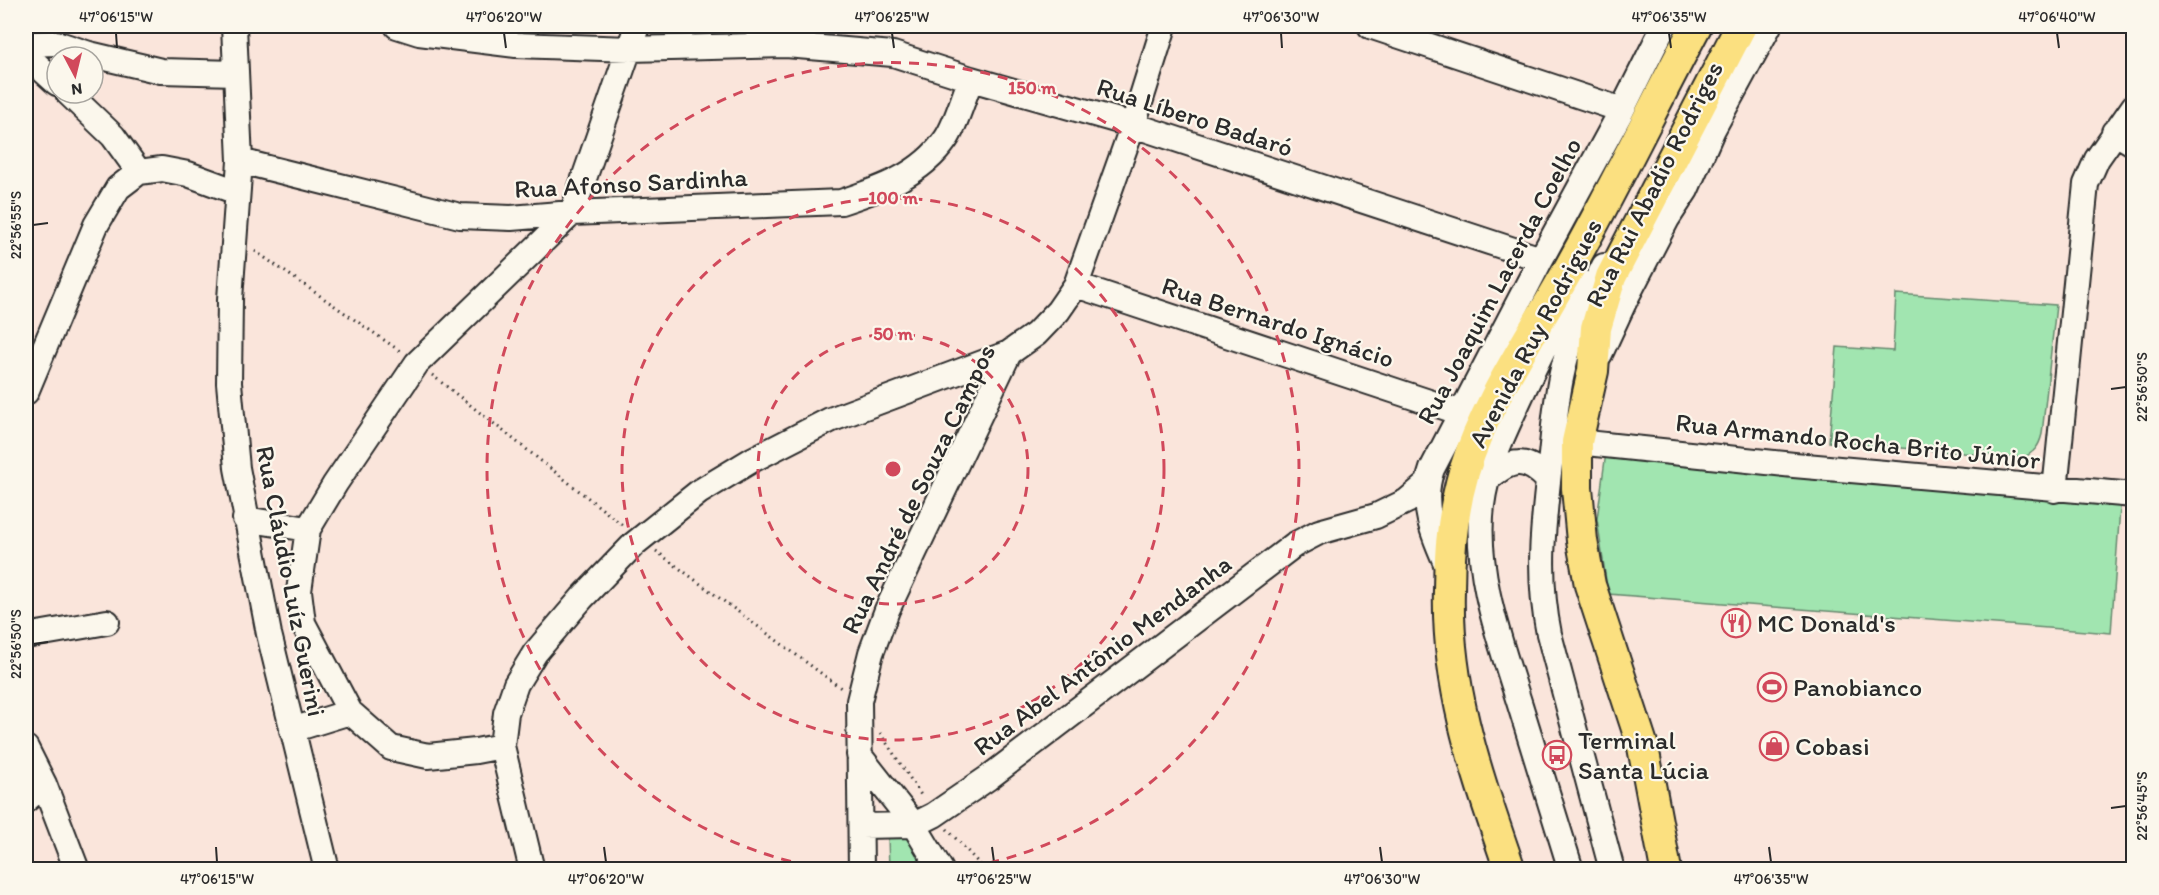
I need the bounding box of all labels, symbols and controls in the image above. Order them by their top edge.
text: 47°06'15"W [79,8,153,26]
text: 47°06'20"W [466,8,542,26]
text: 47°06'25"W [855,8,930,26]
text: 47°06'30"W [1243,8,1319,26]
text: 47°06'35"W [1631,8,1707,26]
text: 47°06'40"W [2018,8,2096,26]
north arrow [45,45,105,105]
street label: Rua Rui Abadio Rodriges [1578,56,1730,312]
street label: Rua Líbero Badaró [1093,70,1297,164]
text: 150 m [1008,77,1057,99]
text: N [70,79,83,99]
street label: Rua Joaquim Lacerda Coelho [1410,132,1588,430]
street label: Rua Afonso Sardinha [513,161,749,205]
text: 100 m [868,187,919,209]
text: 22°56'55"S [7,191,25,259]
street label: Avenida Ruy Rodrigues [1461,213,1609,453]
street label: Rua Bernardo Ignácio [1158,269,1398,375]
text: 50 m [873,323,914,345]
street label: Rua André de Souza Campos [834,339,1002,639]
text: 22°56'50"S [2133,352,2151,422]
street label: Rua Armando Rocha Brito Júnior [1674,406,2043,476]
street label: Rua Cláudio Luíz Guerini [249,443,333,719]
centre of rings [883,459,903,479]
street label: Rua Abel Antônio Mendanha [967,547,1237,762]
restaurant icon: MC Donald's [1720,607,1752,639]
place label: MC Donald's [1757,607,1896,639]
text: 22°56'50"S [7,609,25,679]
sports icon: Panobianco [1756,671,1788,703]
place label: Panobianco [1793,671,1922,703]
place label: Terminal Santa Lúcia [1578,724,1710,786]
shop icon: Cobasi [1758,730,1790,762]
place label: Cobasi [1795,730,1870,762]
bus stop icon: Terminal Santa Lúcia [1541,739,1573,771]
text: 22°56'45"S [2133,771,2151,841]
text: 47°06'15"W [180,870,254,888]
text: 47°06'20"W [568,870,644,888]
text: 47°06'25"W [957,870,1032,888]
text: 47°06'30"W [1344,870,1420,888]
text: 47°06'35"W [1733,870,1809,888]

